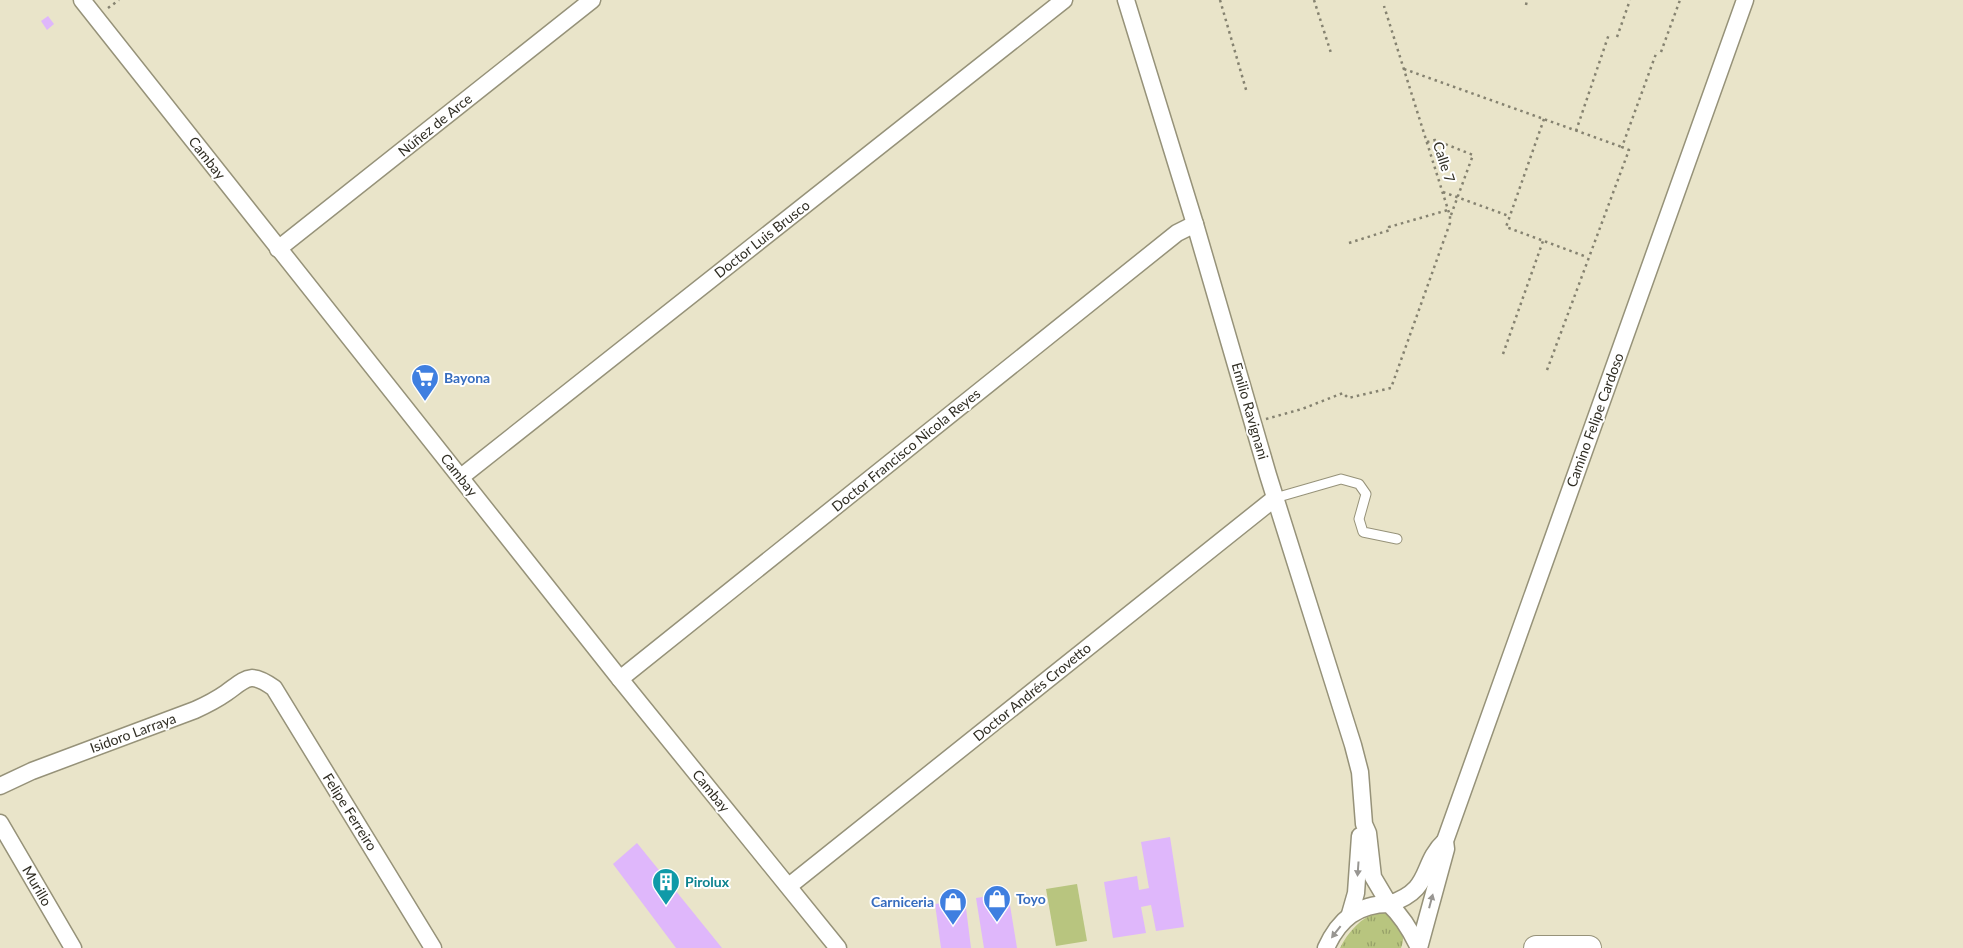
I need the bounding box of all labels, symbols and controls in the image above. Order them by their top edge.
street label: Núñez de Arce [394,90,475,160]
street label: Cambay [185,133,230,183]
street label: Calle 7 [1430,139,1459,184]
street label: Doctor Luis Brusco [711,196,813,281]
street label: Camino Felipe Cardoso [1562,350,1627,489]
street label: Emilio Ravignani [1228,360,1272,461]
supermarket icon: Bayona [410,363,440,402]
place label: Bayona [444,369,490,386]
street label: Doctor Francisco Nicola Reyes [828,384,983,515]
street label: Cambay [437,450,482,500]
street label: Doctor Andrés Crovetto [969,639,1094,744]
street label: Isidoro Larraya [87,709,178,756]
street label: Cambay [689,766,734,816]
street label: Felipe Ferreiro [320,770,381,854]
one-way arrow [1354,861,1362,877]
street label: Murillo [19,863,56,909]
building icon: Pirolux [651,867,681,906]
place label: Pirolux [685,873,730,890]
shop icon: Toyo [982,884,1012,923]
shop icon: Carniceria [938,887,968,926]
place label: Toyo [1016,890,1046,907]
place label: Carniceria [871,893,934,910]
one-way arrow [1428,893,1436,908]
one-way arrow [1330,925,1341,938]

